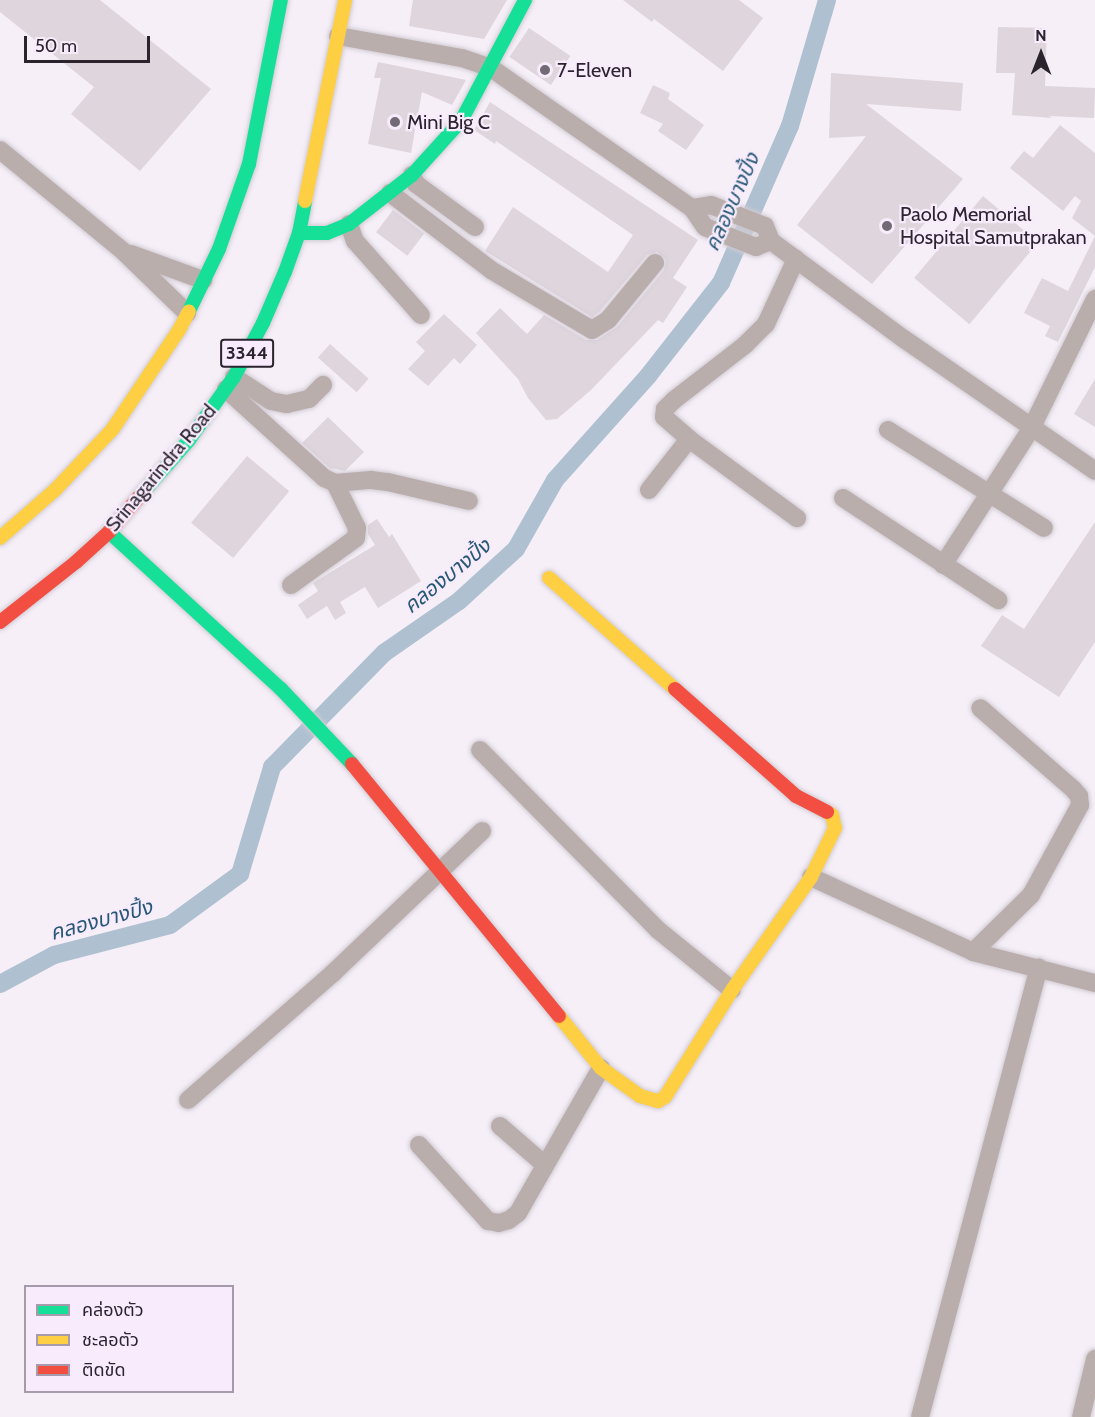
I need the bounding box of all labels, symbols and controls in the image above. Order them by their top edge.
scale bar [27,24,153,62]
north arrow [1011,24,1071,84]
text: N [1035,26,1047,45]
text: 50 m [35,35,77,57]
place label: 7-Eleven [557,58,632,82]
marker: 7-Eleven [538,63,552,77]
place label: Mini Big C [407,110,490,134]
marker: Mini Big C [388,115,402,129]
water label: คลองบางปิ้ง [699,149,765,255]
place label: Paolo Memorial Hospital Samutprakan [900,202,1087,249]
marker: Paolo Memorial Hospital Samutprakan [878,217,896,235]
road number: 3344 [220,338,274,368]
street label: Srinagarindra Road [101,399,221,537]
water label: คลองบางปิ้ง [398,533,496,619]
water label: คลองบางปิ้ง [47,894,155,946]
legend [24,1285,234,1393]
text: คล่องตัว [82,1299,144,1321]
text: ชะลอตัว [82,1329,139,1351]
text: ติดขัด [82,1359,125,1381]

